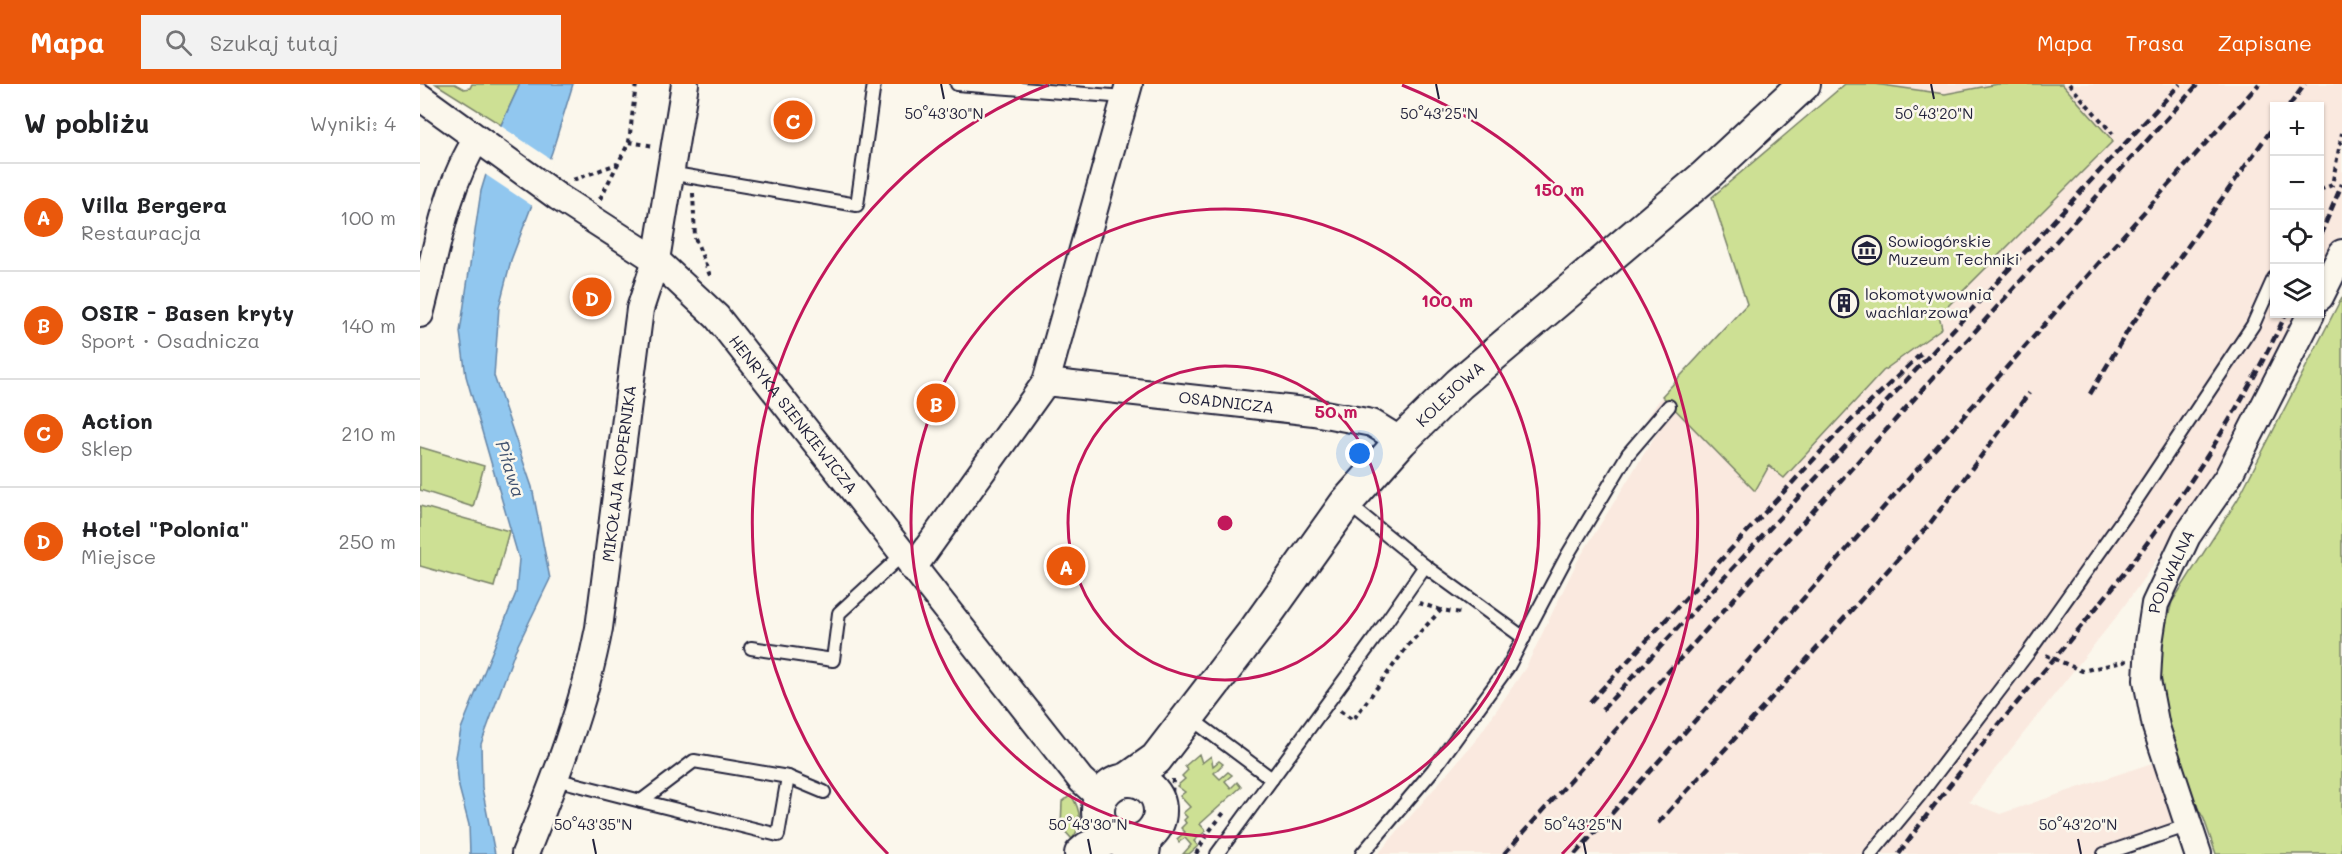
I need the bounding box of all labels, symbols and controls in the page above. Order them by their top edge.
search box [141,15,561,69]
text: Mapa [30,24,105,60]
icon: search [162,26,195,59]
text: Szukaj tutaj [210,28,339,57]
text: Mapa [2037,29,2093,56]
text: Trasa [2126,29,2184,56]
text: Zapisane [2217,29,2312,56]
pin: C [774,98,812,142]
map controls [2270,102,2324,318]
button: + [2270,102,2324,156]
text: 50°43'30"N [904,103,984,123]
text: 50°43'25"N [1400,103,1478,123]
text: 50°43'20"N [1895,103,1973,123]
text: W pobliżu [24,106,150,140]
text: Wyniki: 4 [310,110,396,136]
button: − [2270,156,2324,210]
text: 150 m [1534,177,1584,201]
text: Villa Bergera [81,190,227,219]
text: A [37,204,50,230]
text: 100 m [340,204,396,230]
button: locate [2270,210,2324,264]
text: Restauracja [81,219,202,245]
place label: Sowiogórskie Muzeum Techniki [1888,230,2019,269]
museum icon: Sowiogórskie Muzeum Techniki [1851,234,1883,266]
button: layers [2270,264,2324,318]
pin: D [572,274,612,320]
place label: lokomotywownia wachlarzowa [1865,283,1992,322]
building icon: lokomotywownia wachlarzowa [1828,287,1860,319]
text: 100 m [1421,288,1473,312]
text: OSIR - Basen kryty [81,298,294,327]
text: B [37,312,50,338]
text: 140 m [341,312,396,338]
text: Sport · Osadnicza [81,327,260,353]
street label: HENRYKA SIENKIEWICZA [725,330,863,498]
street label: KOLEJOWA [1411,356,1488,431]
pin: B [916,380,956,426]
street label: MIKOŁAJA KOPERNIKA [597,384,640,563]
street label: OSADNICZA [1177,386,1275,417]
text: 50 m [1315,399,1357,423]
text: Action [81,406,153,435]
text: C [36,420,51,446]
text: 210 m [341,420,396,446]
text: Sklep [81,435,133,461]
water label: Piława [490,437,531,500]
your location [1345,439,1374,468]
centre of rings [1215,513,1235,533]
text: Hotel "Polonia" [81,514,249,543]
street label: PODWALNA [2143,525,2198,615]
text: D [36,528,51,554]
text: 250 m [339,528,396,554]
text: Miejsce [81,543,156,569]
pin: A [1046,544,1086,588]
text: 50°43'35"N [554,814,632,834]
text: 50°43'30"N [1048,814,1128,834]
text: 50°43'25"N [1544,814,1622,834]
text: 50°43'20"N [2039,814,2117,834]

